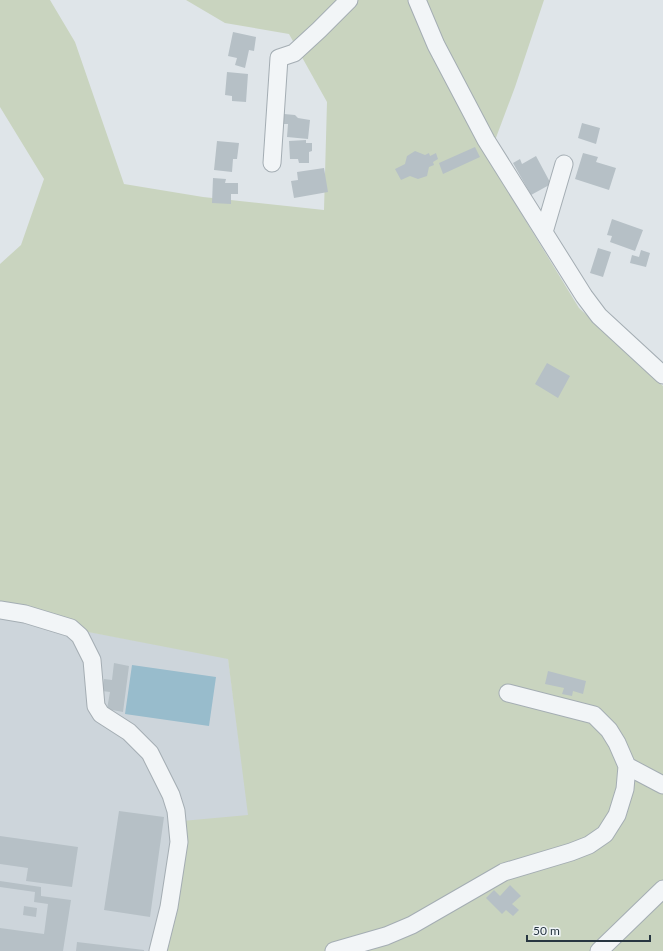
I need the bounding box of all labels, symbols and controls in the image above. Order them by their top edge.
scale bar [527,917,650,943]
text: 50 m [533,923,560,938]

